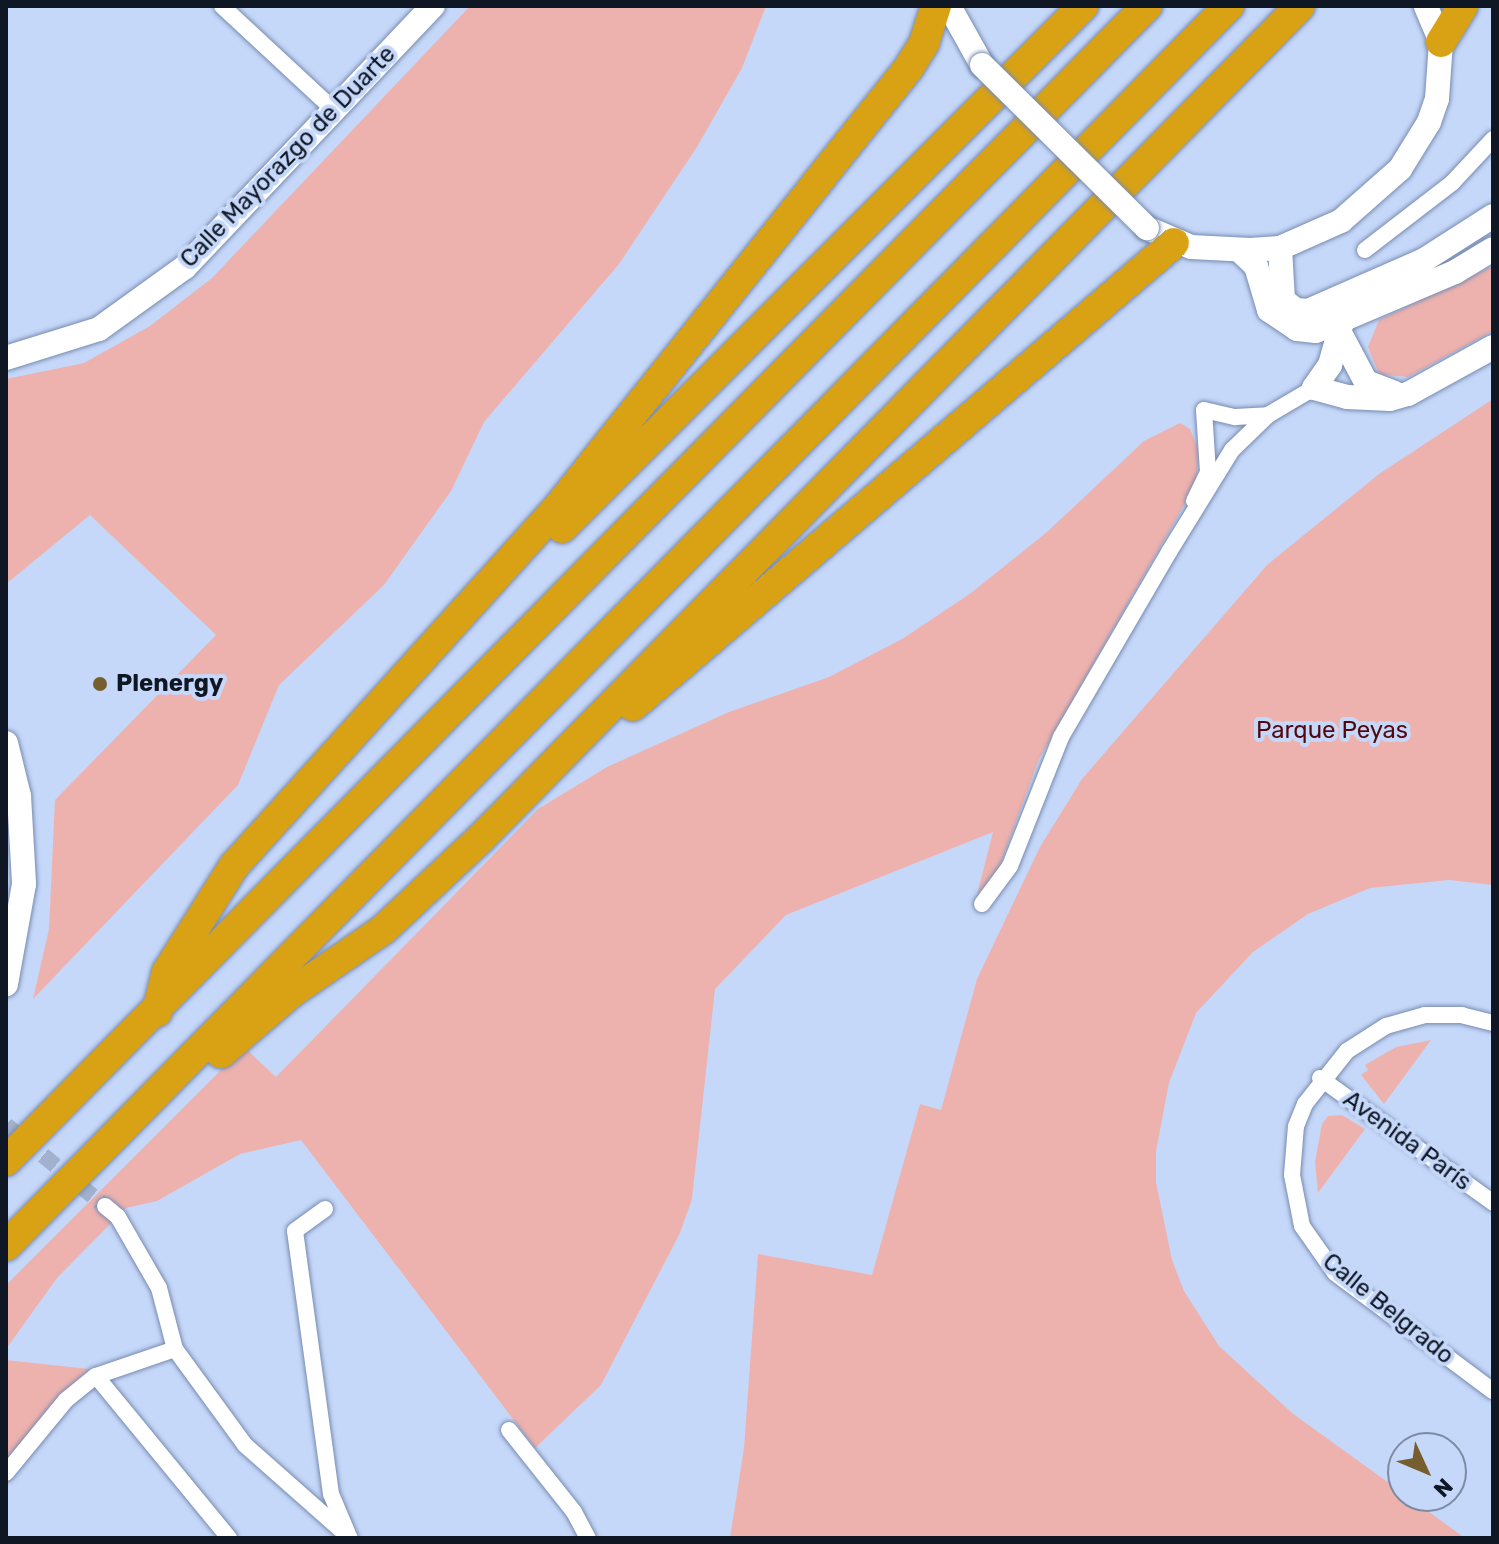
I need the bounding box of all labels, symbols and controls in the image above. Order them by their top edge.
street label: Calle Mayorazgo de Duarte [175,40,401,274]
place label: Plenergy [116,670,223,698]
marker: Plenergy [91,675,109,693]
park label: Parque Peyas [1256,717,1408,745]
street label: Avenida París [1337,1085,1477,1197]
street label: Calle Belgrado [1317,1247,1459,1371]
north arrow [1387,1432,1467,1512]
text: N [1428,1473,1458,1503]

